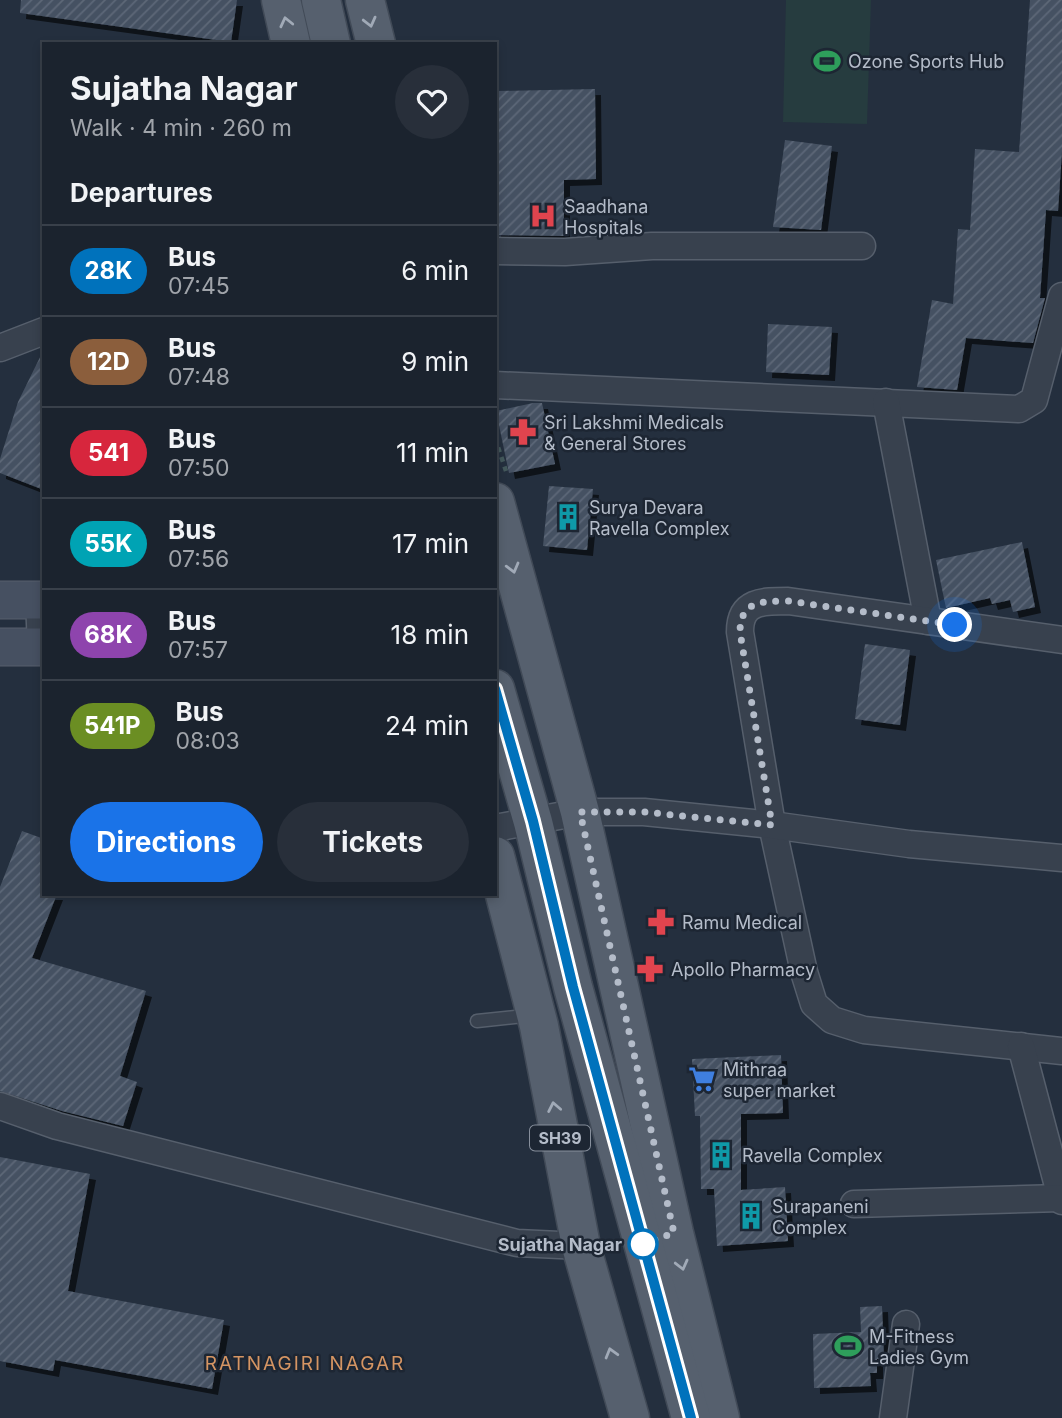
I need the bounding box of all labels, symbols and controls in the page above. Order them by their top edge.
one-way arrow [280,16,294,28]
one-way arrow [362,16,376,28]
sports icon: Ozone Sports Hub [812,46,842,76]
place label: Ozone Sports Hub [848,51,1004,72]
button: heart [395,65,469,139]
text: Sujatha Nagar [70,68,298,108]
text: Walk · 4 min · 260 m [70,114,292,142]
text: Departures [70,177,213,208]
place label: Saadhana Hospitals [564,196,648,238]
hospital icon: Saadhana Hospitals [528,201,558,231]
text: Bus [168,241,216,272]
text: 6 min [401,255,469,286]
text: 28K [85,256,133,285]
text: 07:45 [168,272,230,300]
text: Bus [168,332,216,363]
text: 9 min [401,346,469,377]
text: 12D [87,347,130,376]
text: 07:48 [168,363,230,391]
place label: Sri Lakshmi Medicals & General Stores [544,412,724,454]
pharmacy icon: Sri Lakshmi Medicals & General Stores [508,417,538,447]
text: Bus [168,423,216,454]
text: 11 min [396,437,469,468]
text: 541 [88,438,129,467]
text: 07:50 [168,454,229,482]
place label: Surya Devara Ravella Complex [589,497,730,539]
building icon: Surya Devara Ravella Complex [553,502,583,532]
text: Bus [168,514,216,545]
text: 17 min [392,528,469,559]
text: 55K [85,529,132,558]
text: 07:56 [168,545,229,573]
one-way arrow [505,562,519,574]
text: Bus [168,605,216,636]
your location [937,607,972,642]
text: 18 min [391,619,469,650]
text: 68K [84,620,133,649]
text: 07:57 [168,636,228,664]
text: Bus [176,696,224,727]
text: 24 min [385,710,469,741]
text: 541P [84,711,141,740]
text: 08:03 [176,727,240,755]
button: Directions [70,802,263,882]
button: Tickets [277,802,469,882]
pharmacy icon: Ramu Medical [646,907,676,937]
place label: Ramu Medical [682,912,802,933]
pharmacy icon: Apollo Pharmacy [635,954,665,984]
place label: Apollo Pharmacy [671,959,815,980]
place label: Mithraa super market [723,1059,835,1101]
supermarket icon: Mithraa super market [687,1064,717,1094]
one-way arrow [548,1101,563,1113]
road number: SH39 [530,1126,590,1150]
building icon: Ravella Complex [706,1140,736,1170]
place label: Ravella Complex [742,1145,883,1166]
place label: Surapaneni Complex [772,1196,869,1238]
building icon: Surapaneni Complex [736,1201,766,1231]
marker: Sujatha Nagar [628,1229,658,1259]
place label: Sujatha Nagar [498,1234,622,1255]
one-way arrow [674,1259,688,1271]
place label: M-Fitness Ladies Gym [869,1326,969,1368]
sports icon: M-Fitness Ladies Gym [833,1331,863,1361]
one-way arrow [604,1347,619,1359]
district label: RATNAGIRI NAGAR [205,1352,405,1375]

